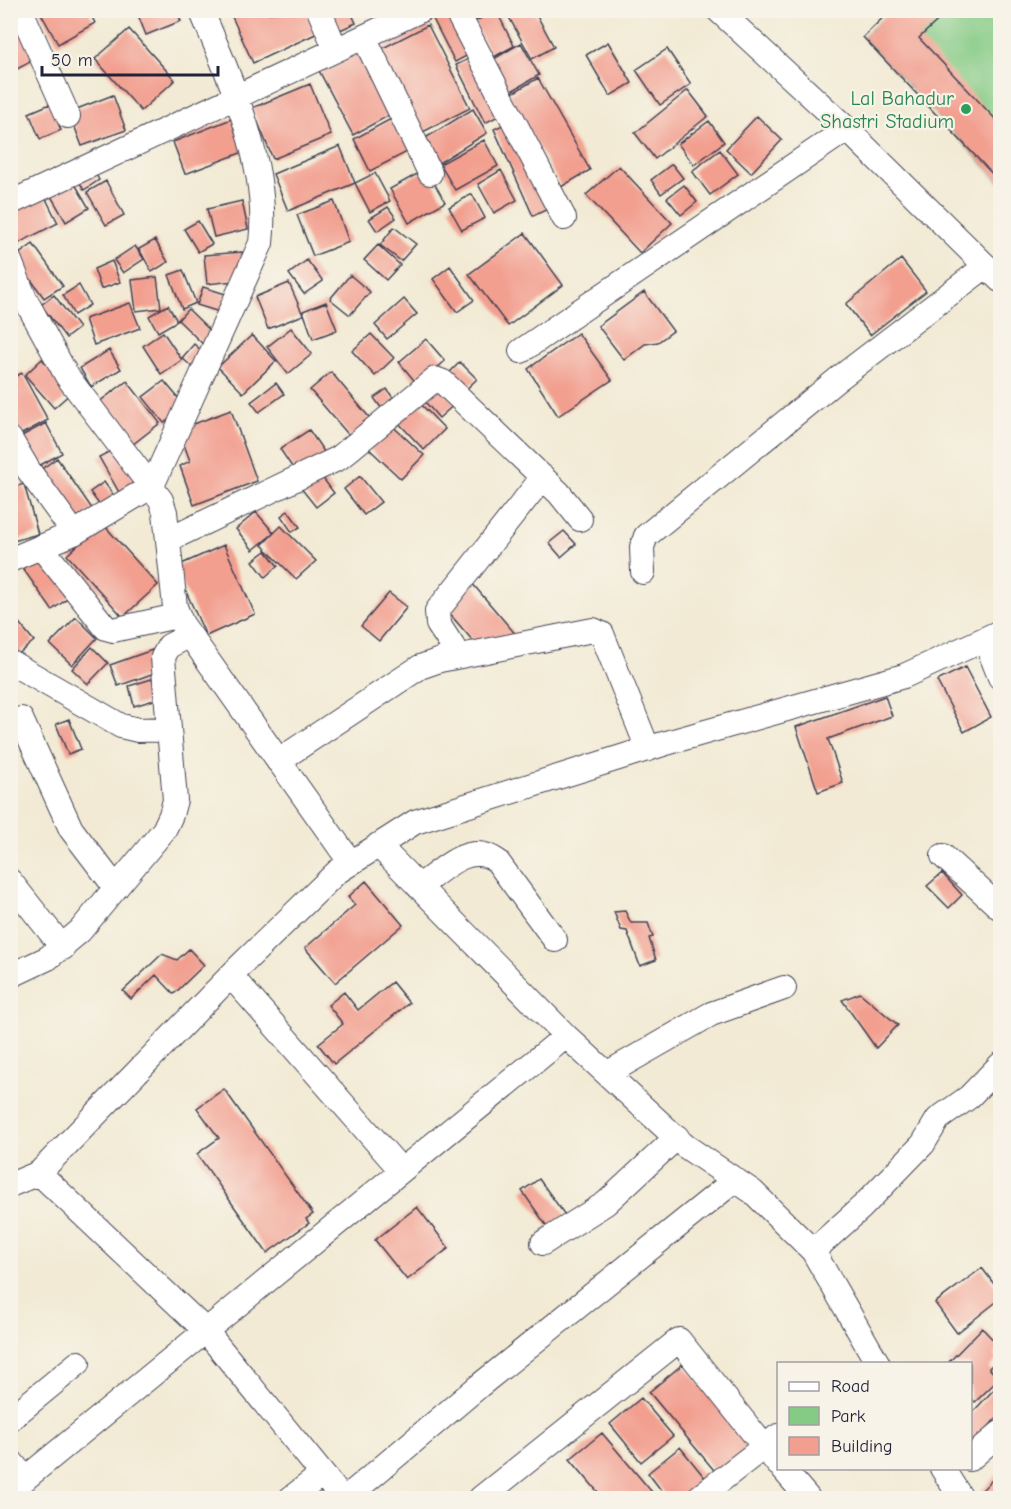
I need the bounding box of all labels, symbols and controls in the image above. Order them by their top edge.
scale bar [42,39,218,77]
text: 50 m [51,50,93,71]
place label: Lal Bahadur Shastri Stadium [820,87,954,133]
marker: Lal Bahadur Shastri Stadium [959,102,973,116]
legend [777,1362,972,1470]
text: Road [831,1376,870,1397]
text: Park [831,1406,866,1427]
text: Building [831,1436,893,1457]

